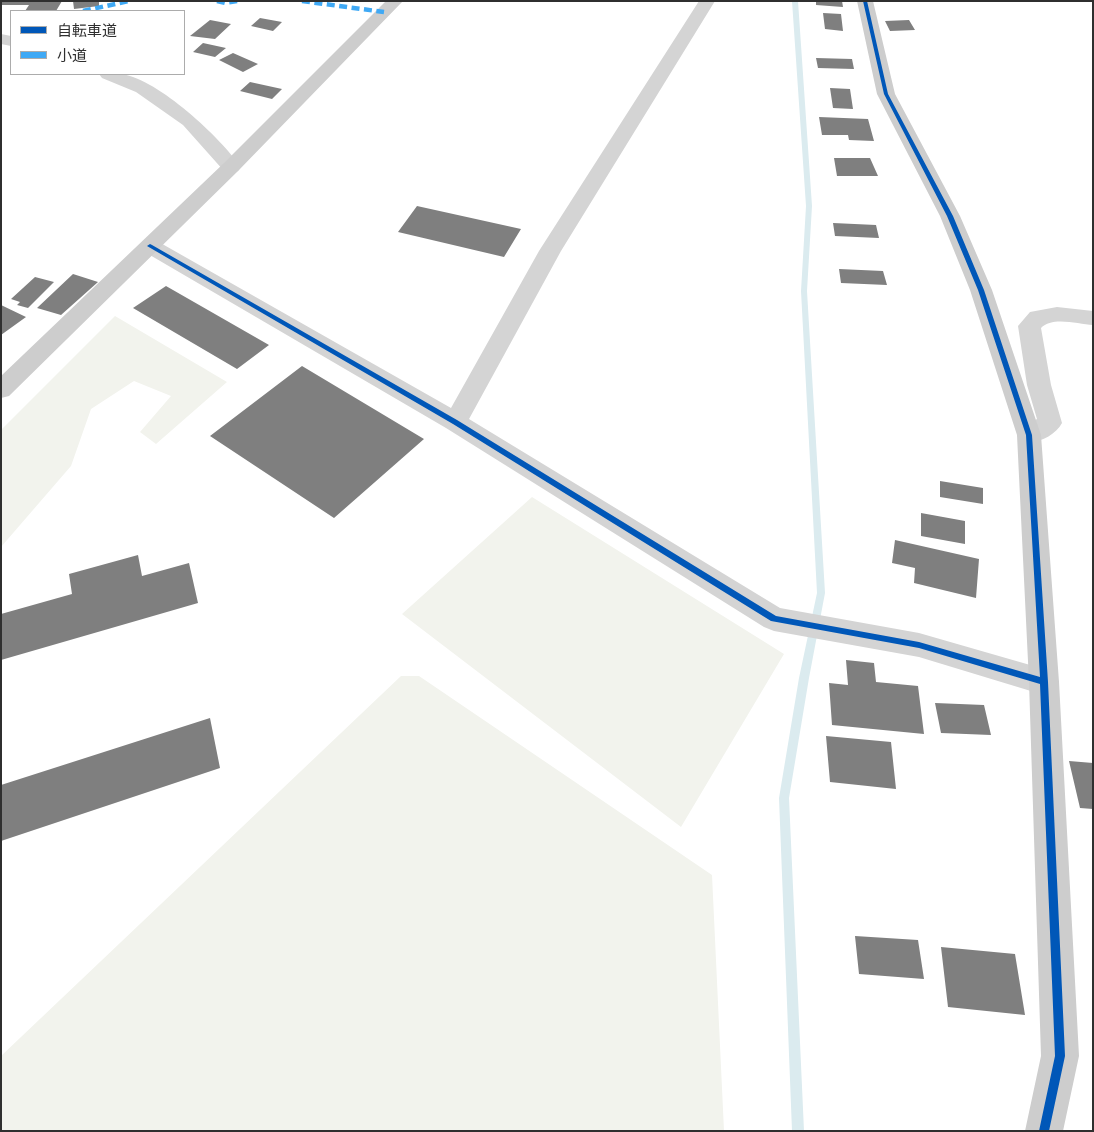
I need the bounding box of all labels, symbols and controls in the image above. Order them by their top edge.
legend [10,10,185,75]
text: 自転車道 [57,20,117,41]
text: 小道 [57,45,87,66]

